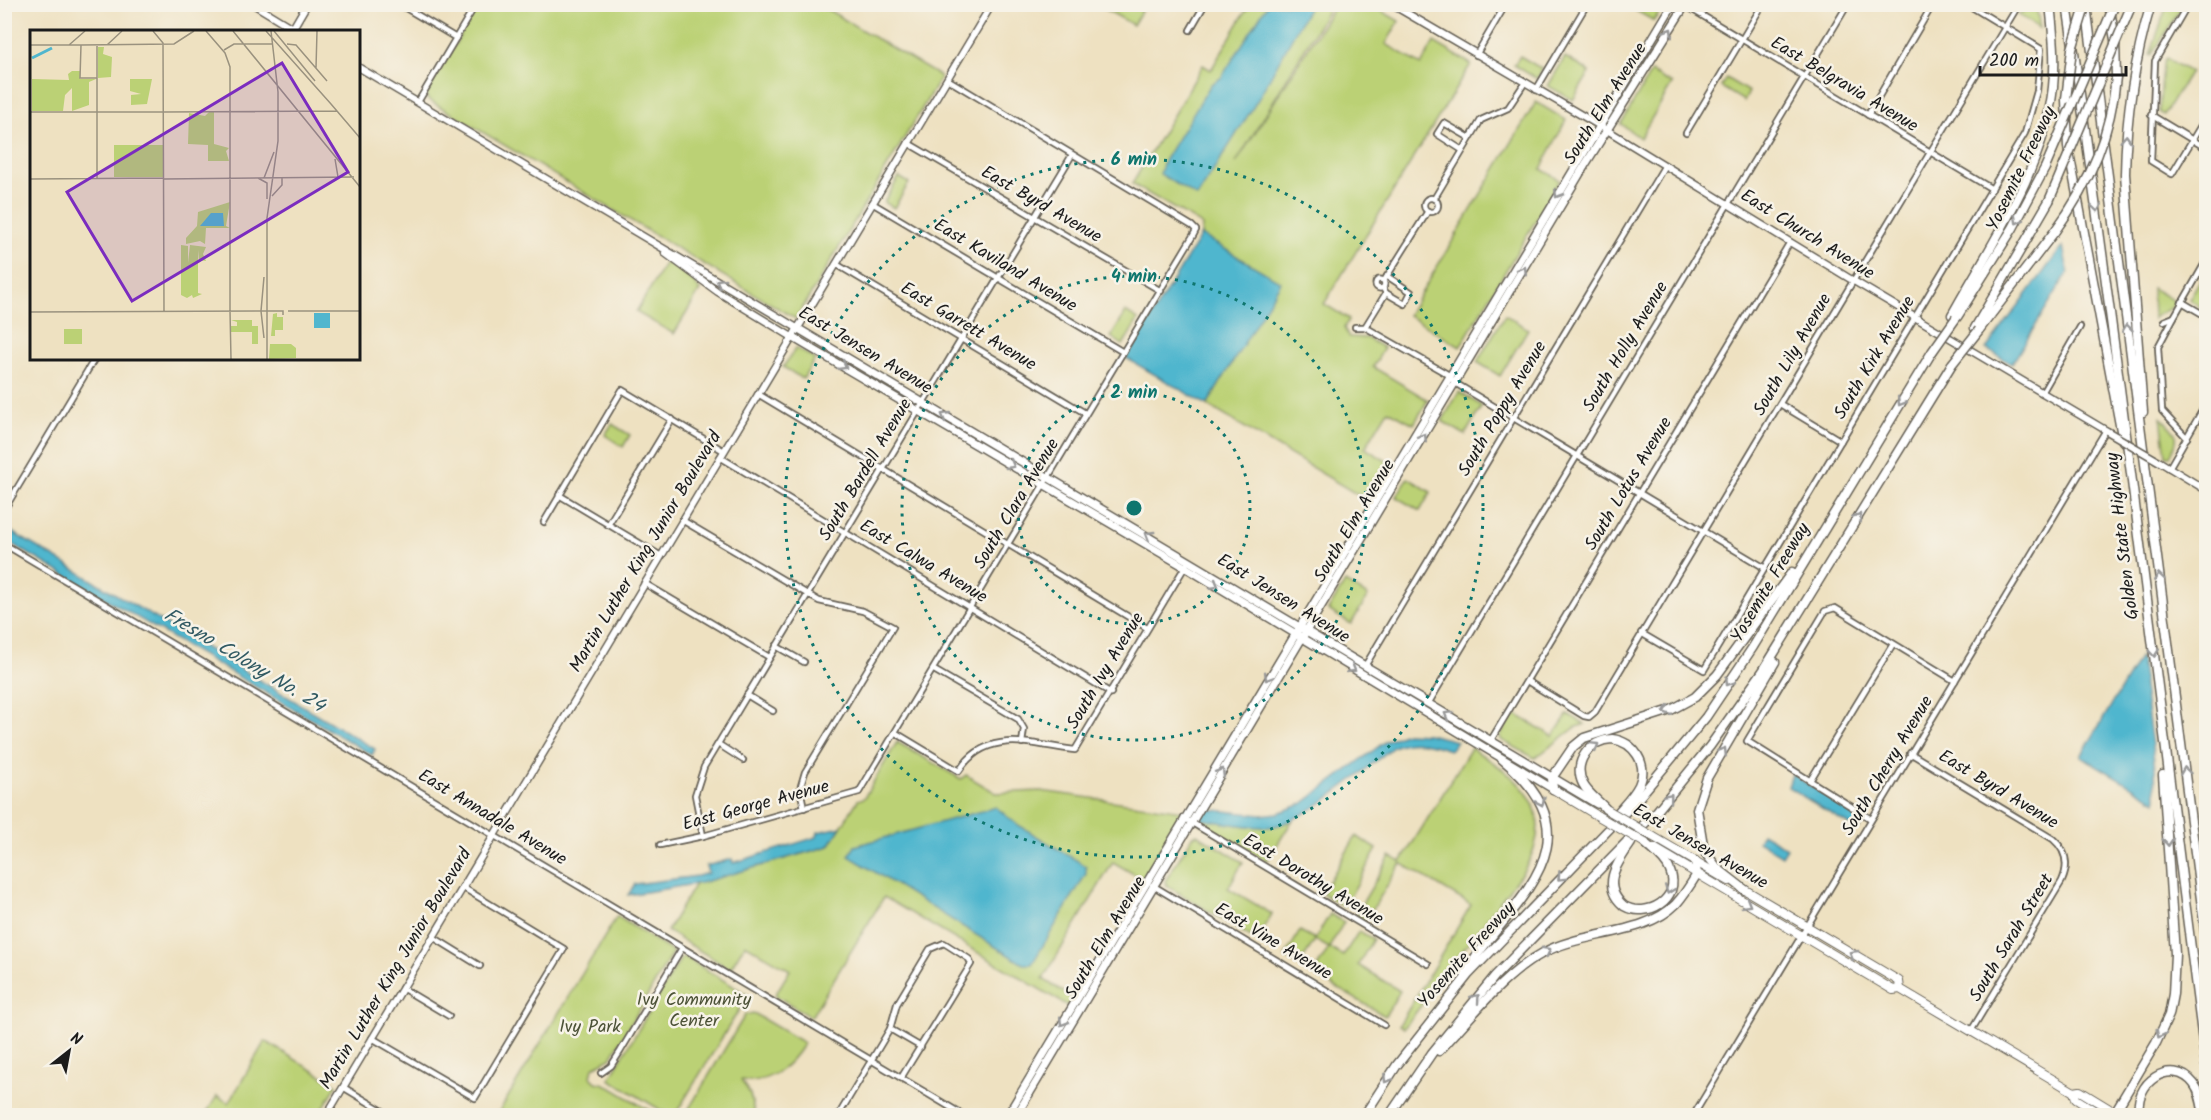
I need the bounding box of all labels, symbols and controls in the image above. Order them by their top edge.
one-way arrow [1661,28,1673,38]
street label: East Belgravia Avenue [1764,29,1924,141]
inset map [30,30,360,360]
street label: South Elm Avenue [1557,37,1655,171]
scale bar [1980,39,2126,77]
text: 200 m [1989,47,2039,76]
street label: Yosemite Freeway [1979,101,2065,236]
one-way arrow [2119,134,2132,143]
text: 6 min [1111,146,1157,175]
street label: East Byrd Avenue [975,158,1107,252]
street label: East Church Avenue [1734,182,1880,288]
one-way arrow [1553,188,1565,198]
one-way arrow [2090,203,2103,212]
street label: East Kaviland Avenue [927,211,1083,321]
one-way arrow [2014,213,2025,224]
text: 4 min [1111,263,1157,292]
one-way arrow [1516,266,1527,276]
street label: East Garrett Avenue [894,275,1042,379]
street label: South Holly Avenue [1575,276,1677,418]
one-way arrow [716,277,726,289]
street label: South Lily Avenue [1746,288,1840,422]
street label: South Kirk Avenue [1827,291,1923,425]
street label: East Jensen Avenue [792,299,938,403]
one-way arrow [2121,324,2133,333]
street label: South Poppy Avenue [1451,336,1555,482]
one-way arrow [837,359,847,371]
text: 2 min [1111,379,1157,408]
street label: South Bardell Avenue [812,393,920,547]
one-way arrow [1897,396,1909,406]
one-way arrow [941,411,951,423]
street label: South Lotus Avenue [1578,412,1680,556]
street label: Martin Luther King Junior Boulevard [562,425,730,678]
street label: South Clara Avenue [966,433,1068,575]
one-way arrow [1415,433,1427,443]
street label: Golden State Highway [2098,450,2148,621]
street label: South Elm Avenue [1307,454,1403,588]
one-way arrow [1005,457,1015,469]
centre of rings [1124,498,1144,518]
street label: East Calwa Avenue [853,512,993,612]
one-way arrow [1851,513,1863,523]
street label: Yosemite Freeway [1724,517,1819,649]
one-way arrow [1145,531,1155,542]
street label: East Jensen Avenue [1211,546,1355,652]
one-way arrow [2153,573,2165,582]
one-way arrow [1209,578,1219,590]
water label: Fresno Colony No. 24 [157,600,333,723]
street label: South Ivy Avenue [1060,607,1152,735]
one-way arrow [2147,649,2160,658]
one-way arrow [1346,662,1356,674]
one-way arrow [1264,671,1276,681]
one-way arrow [1725,676,1736,687]
street label: South Cherry Avenue [1835,690,1941,842]
one-way arrow [1662,703,1673,716]
one-way arrow [1444,711,1454,722]
one-way arrow [1589,741,1599,753]
street label: East Byrd Avenue [1932,743,2064,837]
one-way arrow [1715,747,1726,758]
street label: East Annadale Avenue [412,762,572,874]
one-way arrow [2179,766,2191,775]
one-way arrow [1214,768,1225,778]
street label: East George Avenue [679,772,833,840]
one-way arrow [1662,793,1673,804]
one-way arrow [1533,796,1545,807]
street label: East Jensen Avenue [1627,796,1773,898]
street label: East Dorothy Avenue [1237,826,1389,934]
one-way arrow [2161,838,2174,847]
street label: Martin Luther King Junior Boulevard [312,842,480,1095]
street label: South Sarah Street [1962,867,2062,1008]
one-way arrow [1558,870,1569,881]
street label: South Elm Avenue [1058,871,1154,1005]
one-way arrow [1663,884,1676,894]
street label: Yosemite Freeway [1411,894,1524,1015]
street label: East Vine Avenue [1209,895,1337,989]
one-way arrow [1741,896,1751,908]
one-way arrow [1541,947,1552,958]
one-way arrow [1849,950,1859,962]
park label: Ivy Community Center [637,986,752,1036]
one-way arrow [1469,994,1480,1005]
park label: Ivy Park [559,1013,621,1042]
one-way arrow [1059,1016,1071,1026]
north arrow [39,1021,99,1081]
text: N [65,1026,87,1053]
one-way arrow [2155,1028,2167,1039]
one-way arrow [1383,1073,1395,1083]

